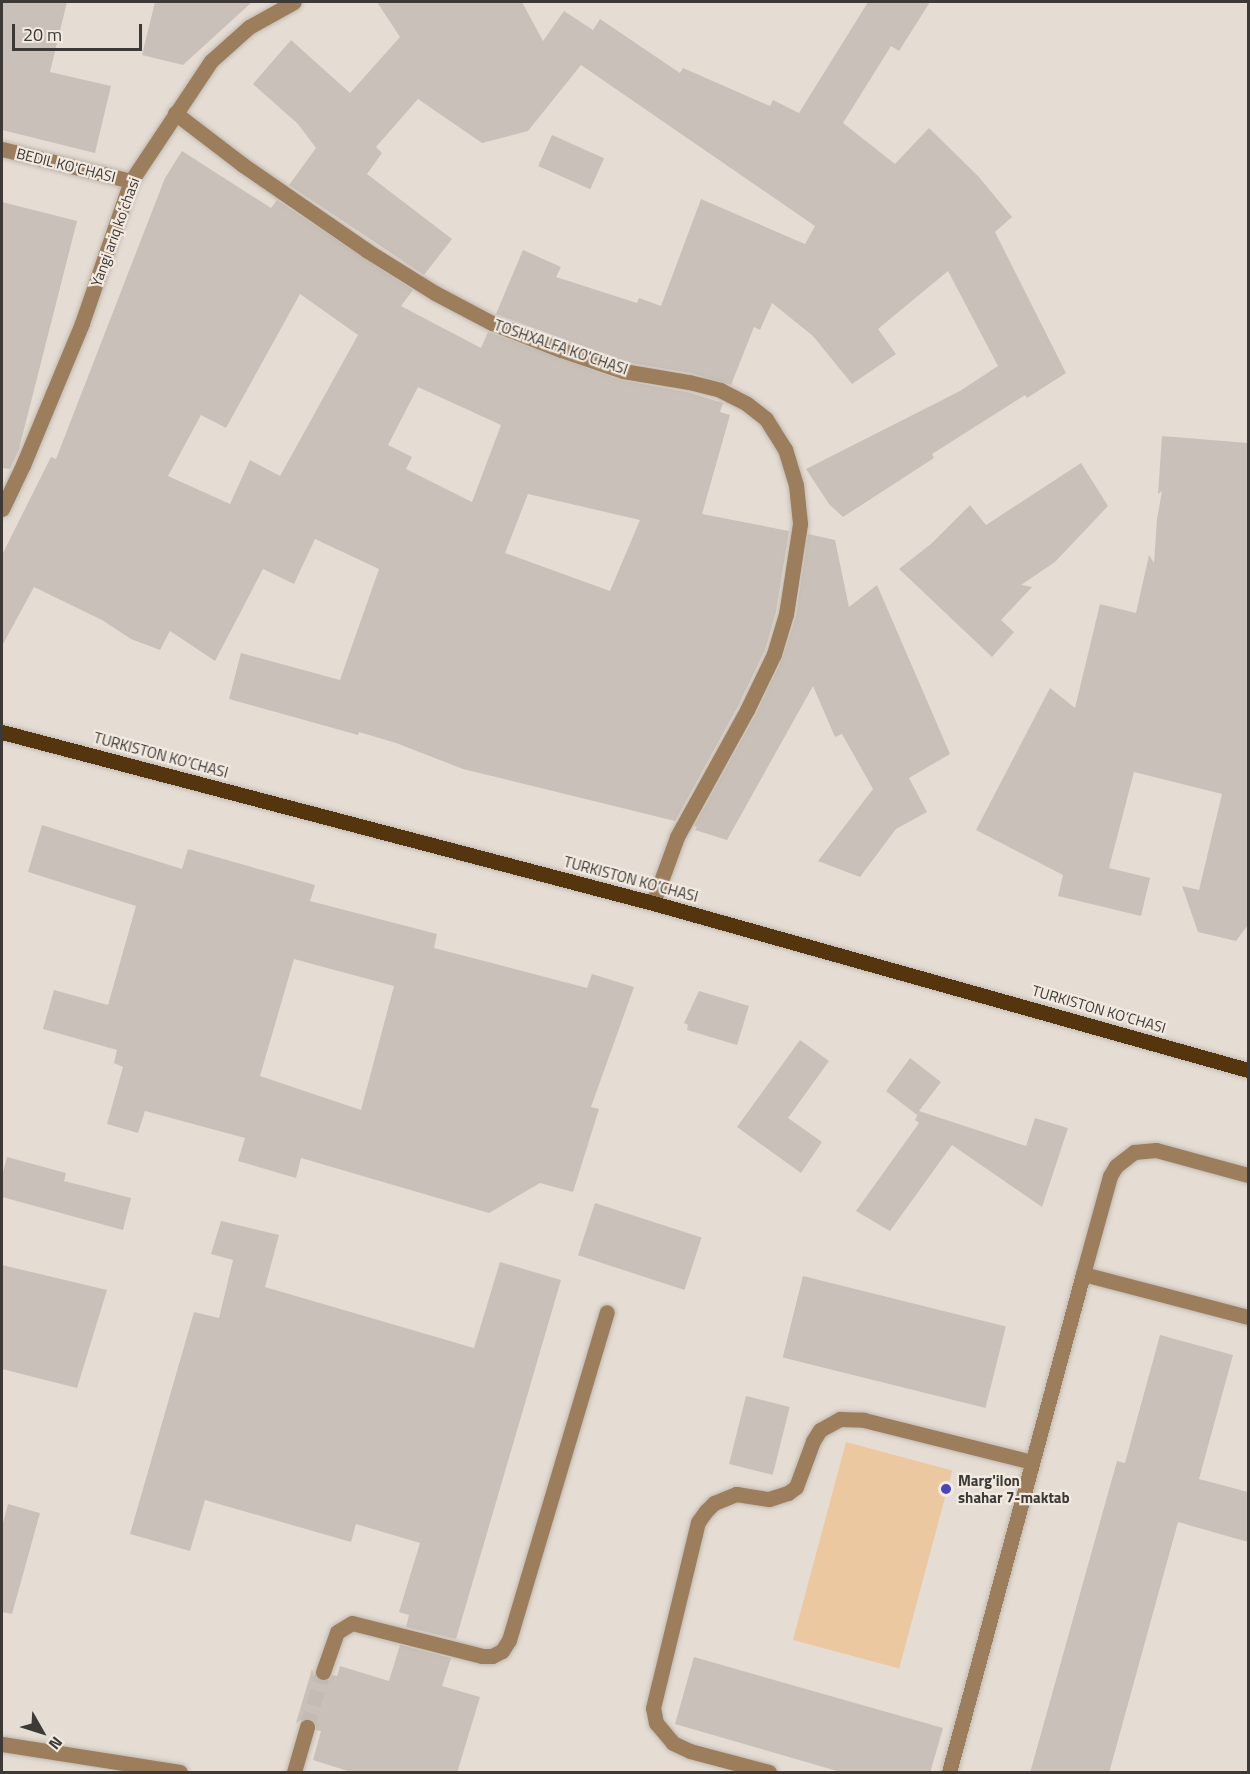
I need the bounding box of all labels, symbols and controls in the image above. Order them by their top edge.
scale bar [15,12,146,50]
text: 20 m [23,21,62,48]
street label: BEDIL KO'CHASI [15,144,117,186]
street label: Yangi ariq koʻchasi [87,175,143,289]
street label: TOSHXALFA KO'CHASI [492,316,630,378]
street label: TURKISTON KO’CHASI [92,728,230,782]
street label: TURKISTON KO’CHASI [562,852,700,906]
street label: TURKISTON KO’CHASI [1030,981,1168,1037]
place label: Marg'ilon shahar 7-maktab [958,1471,1070,1506]
marker: Marg'ilon shahar 7-maktab [939,1482,953,1496]
north arrow [12,1702,72,1762]
text: N [43,1731,69,1755]

